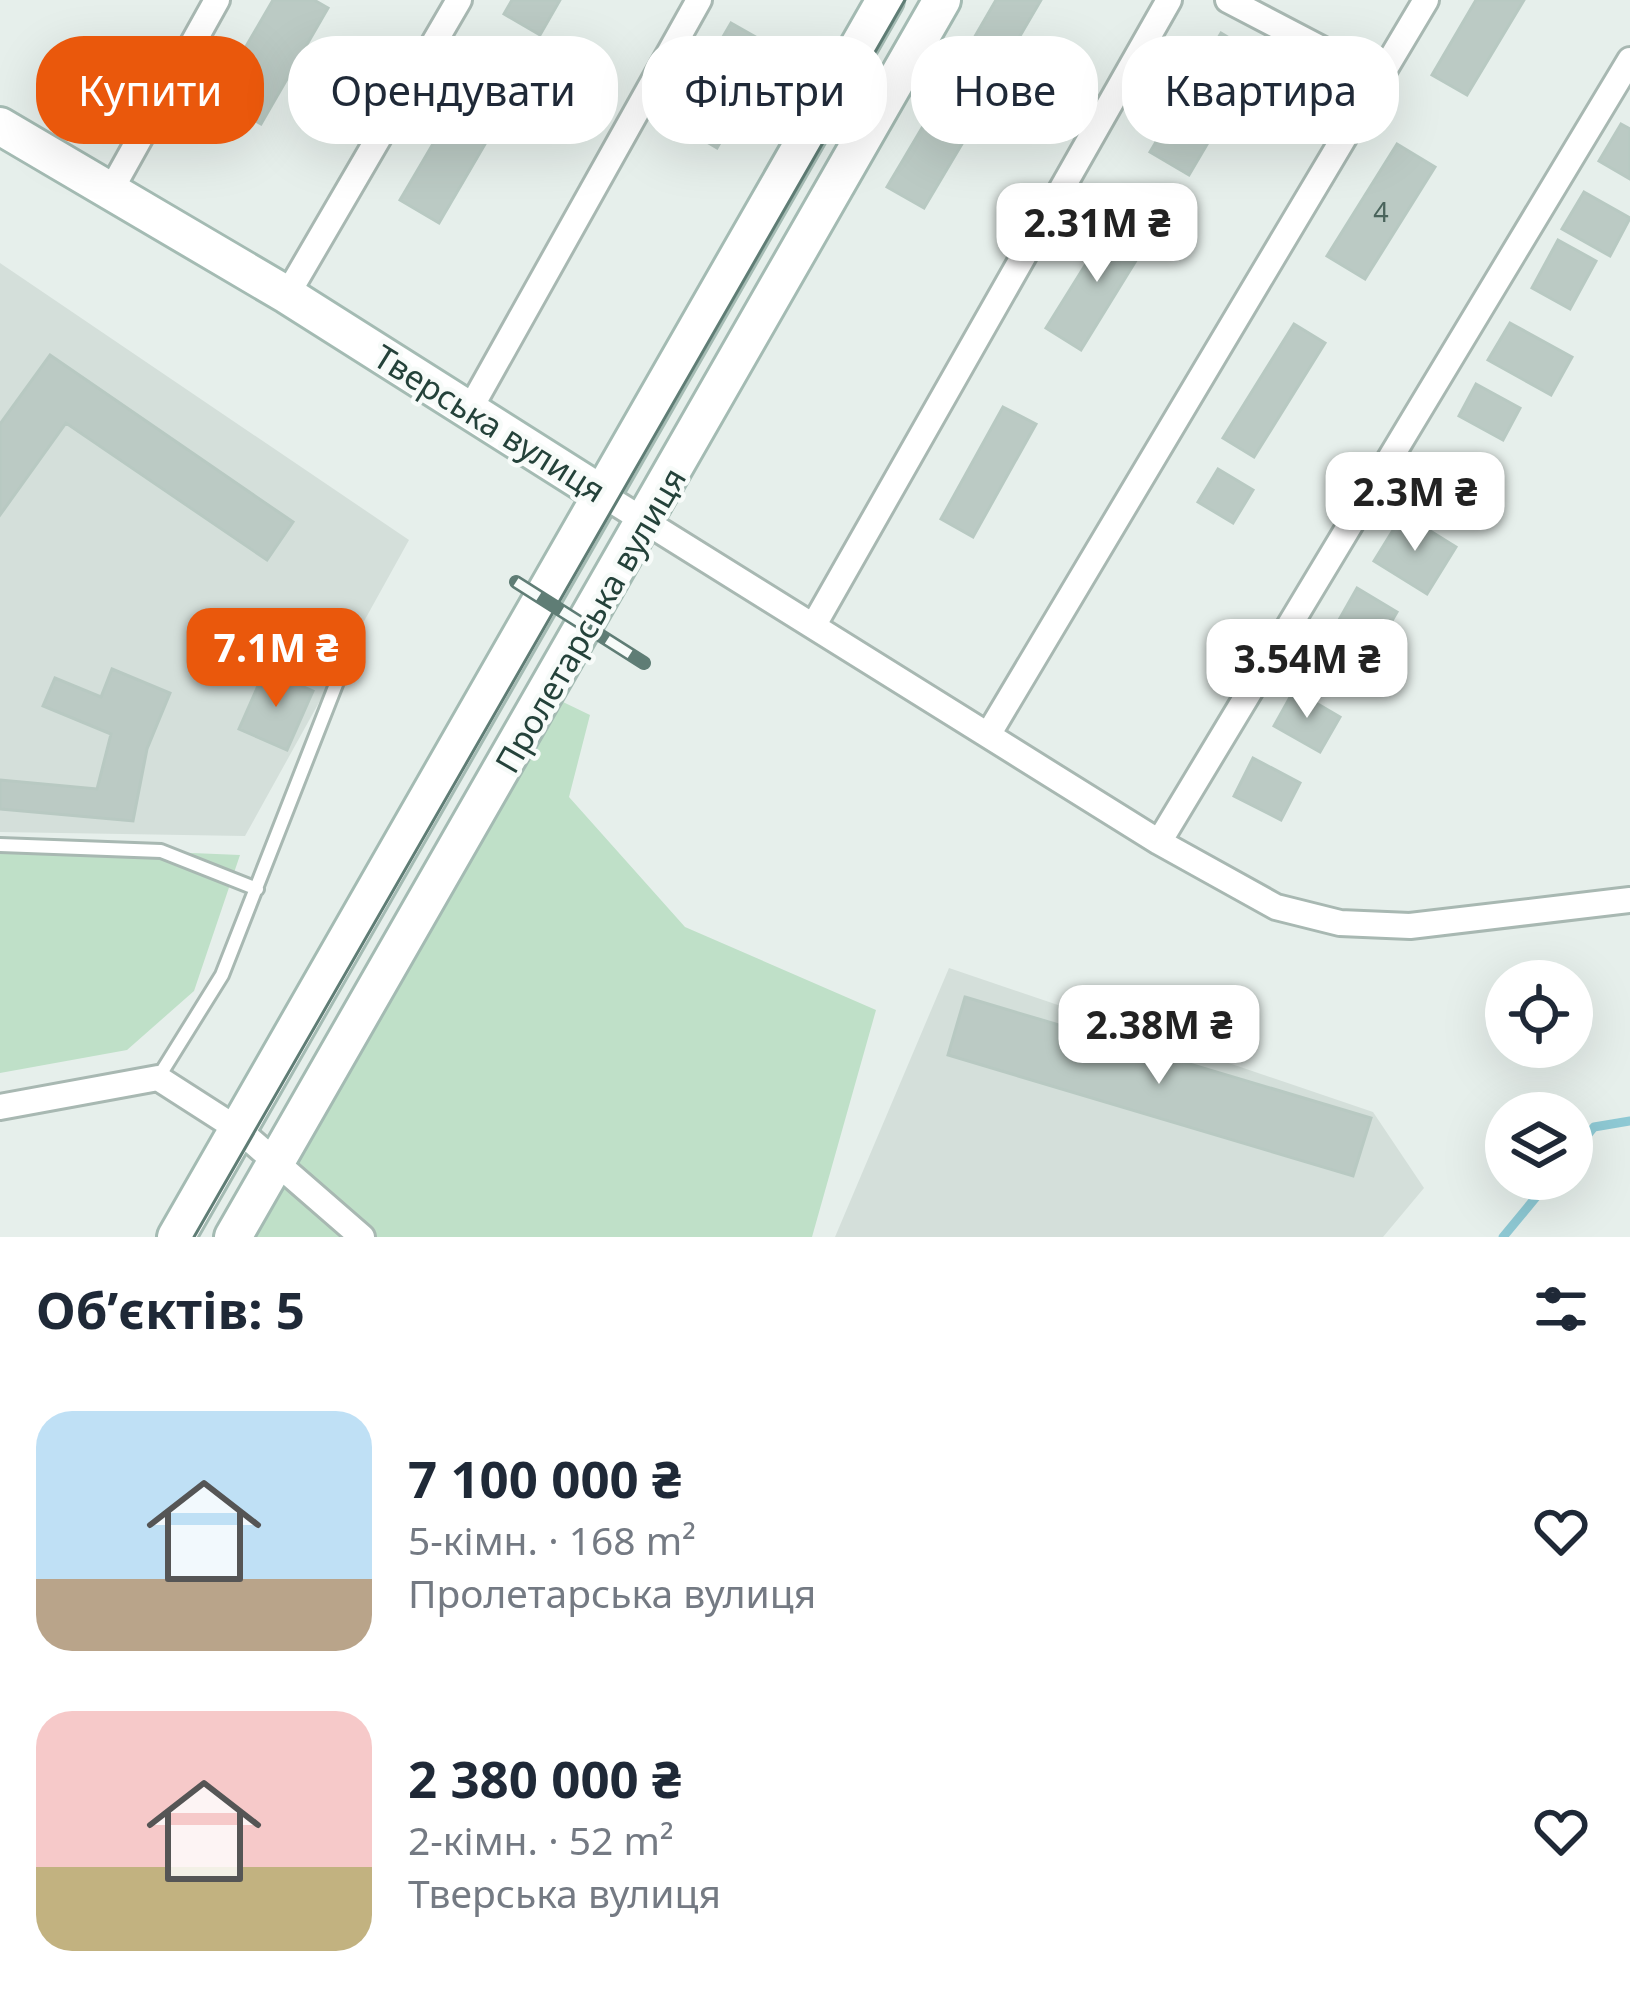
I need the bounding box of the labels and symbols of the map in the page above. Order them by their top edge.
pin: 2.31M ₴ [986,183,1208,285]
house number: 4 [1373,193,1389,230]
street label: Тверська вулиця [366,334,614,512]
pin: 2.3M ₴ [1317,452,1513,554]
street label: Пролетарська вулиця [484,459,696,781]
pin: 7.1M ₴ [178,608,374,710]
pin: 3.54M ₴ [1196,619,1418,721]
pin: 2.38M ₴ [1048,985,1270,1087]

